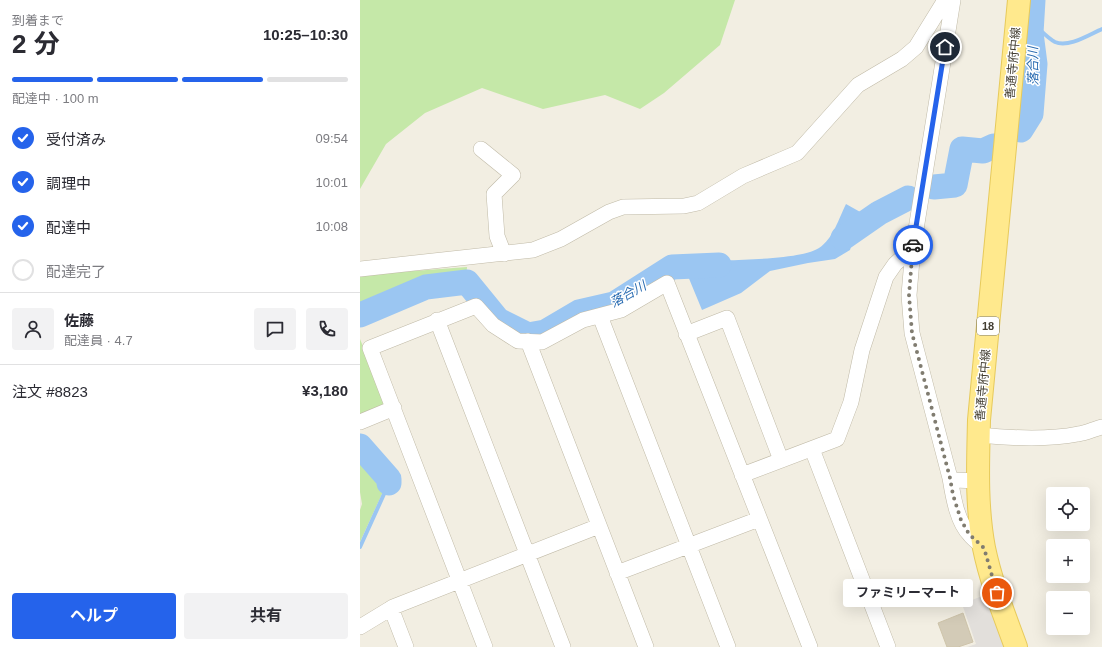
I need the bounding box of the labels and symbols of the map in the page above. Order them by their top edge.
street label: 善通寺府中線 [1003,27,1023,99]
pin [928,30,962,64]
water label: 落合川 [1025,44,1041,86]
courier [893,225,933,265]
water label: 落合川 [607,277,650,310]
road number: 18 [977,317,999,335]
street label: 善通寺府中線 [973,349,993,421]
pin [980,576,1014,610]
callout: ファミリーマート [843,579,973,607]

